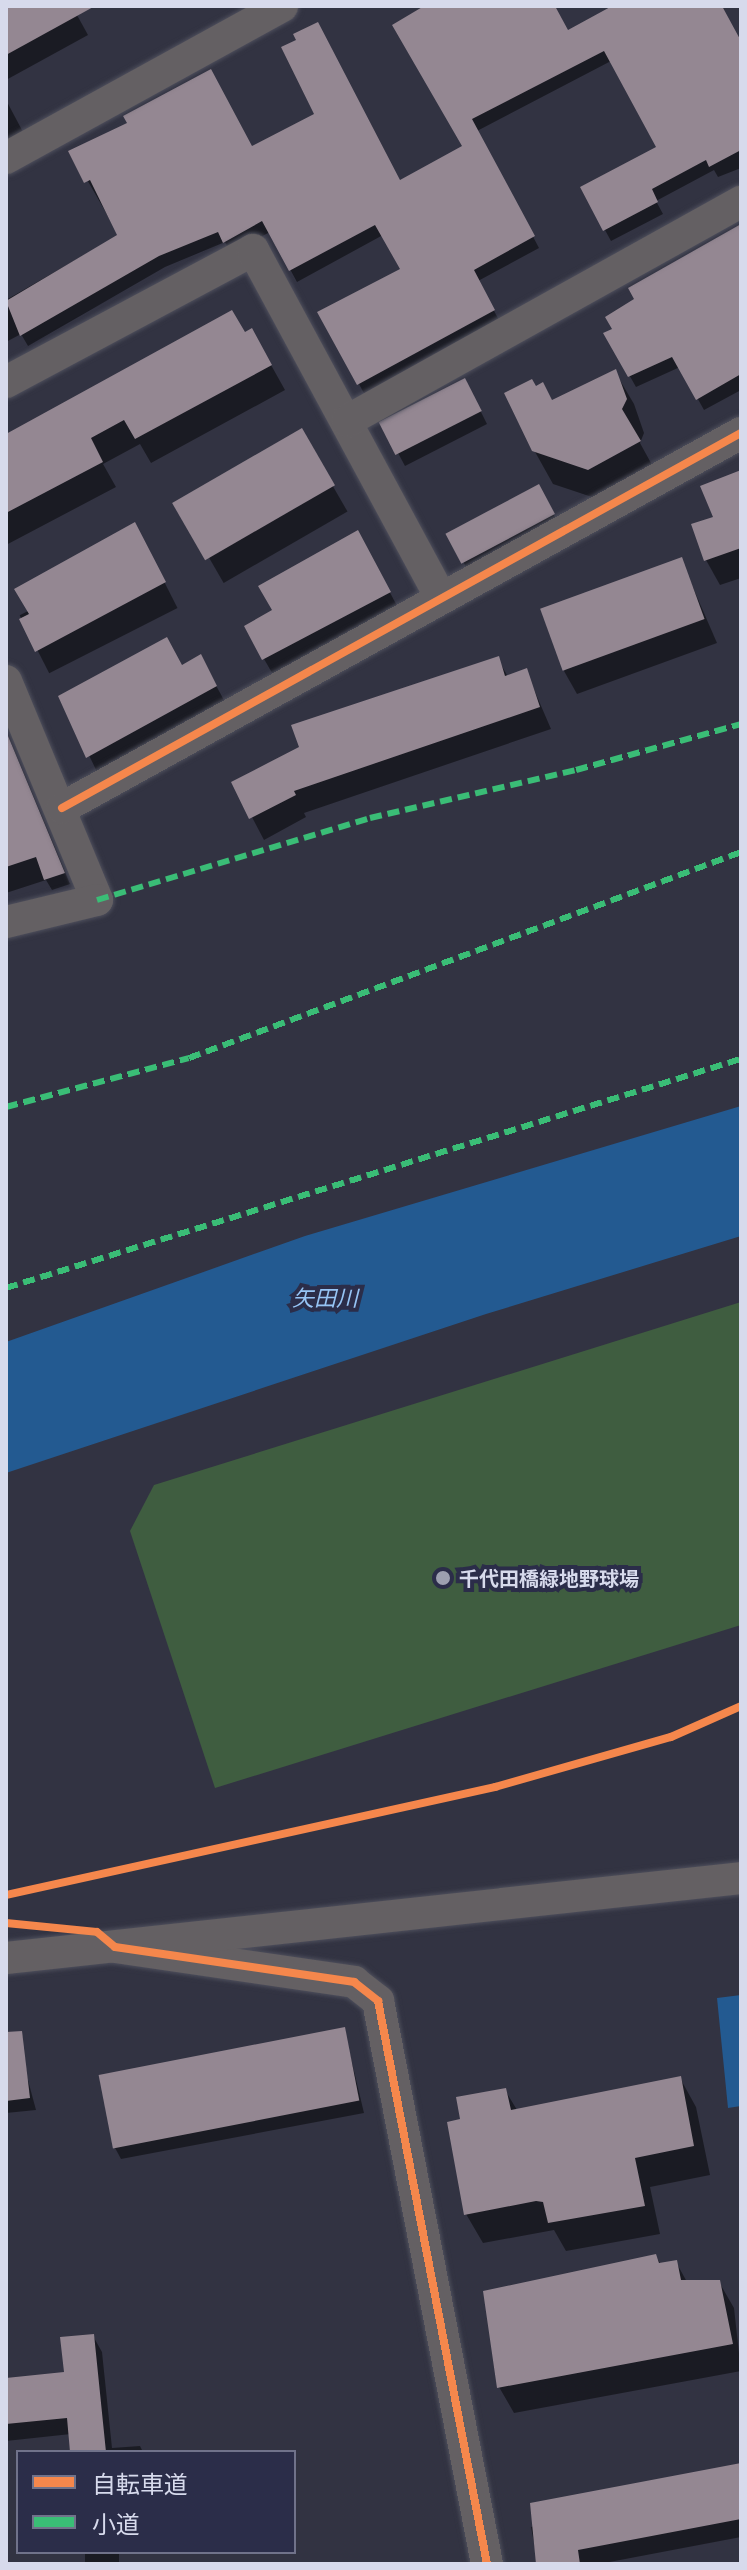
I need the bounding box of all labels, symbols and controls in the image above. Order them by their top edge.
water label: 矢田川 [292,1285,358,1311]
place label: 千代田橋緑地野球場 [459,1566,639,1590]
marker: 千代田橋緑地野球場 [434,1569,452,1587]
legend [16,2450,296,2554]
text: 自転車道 [92,2471,188,2498]
text: 小道 [92,2511,140,2538]

